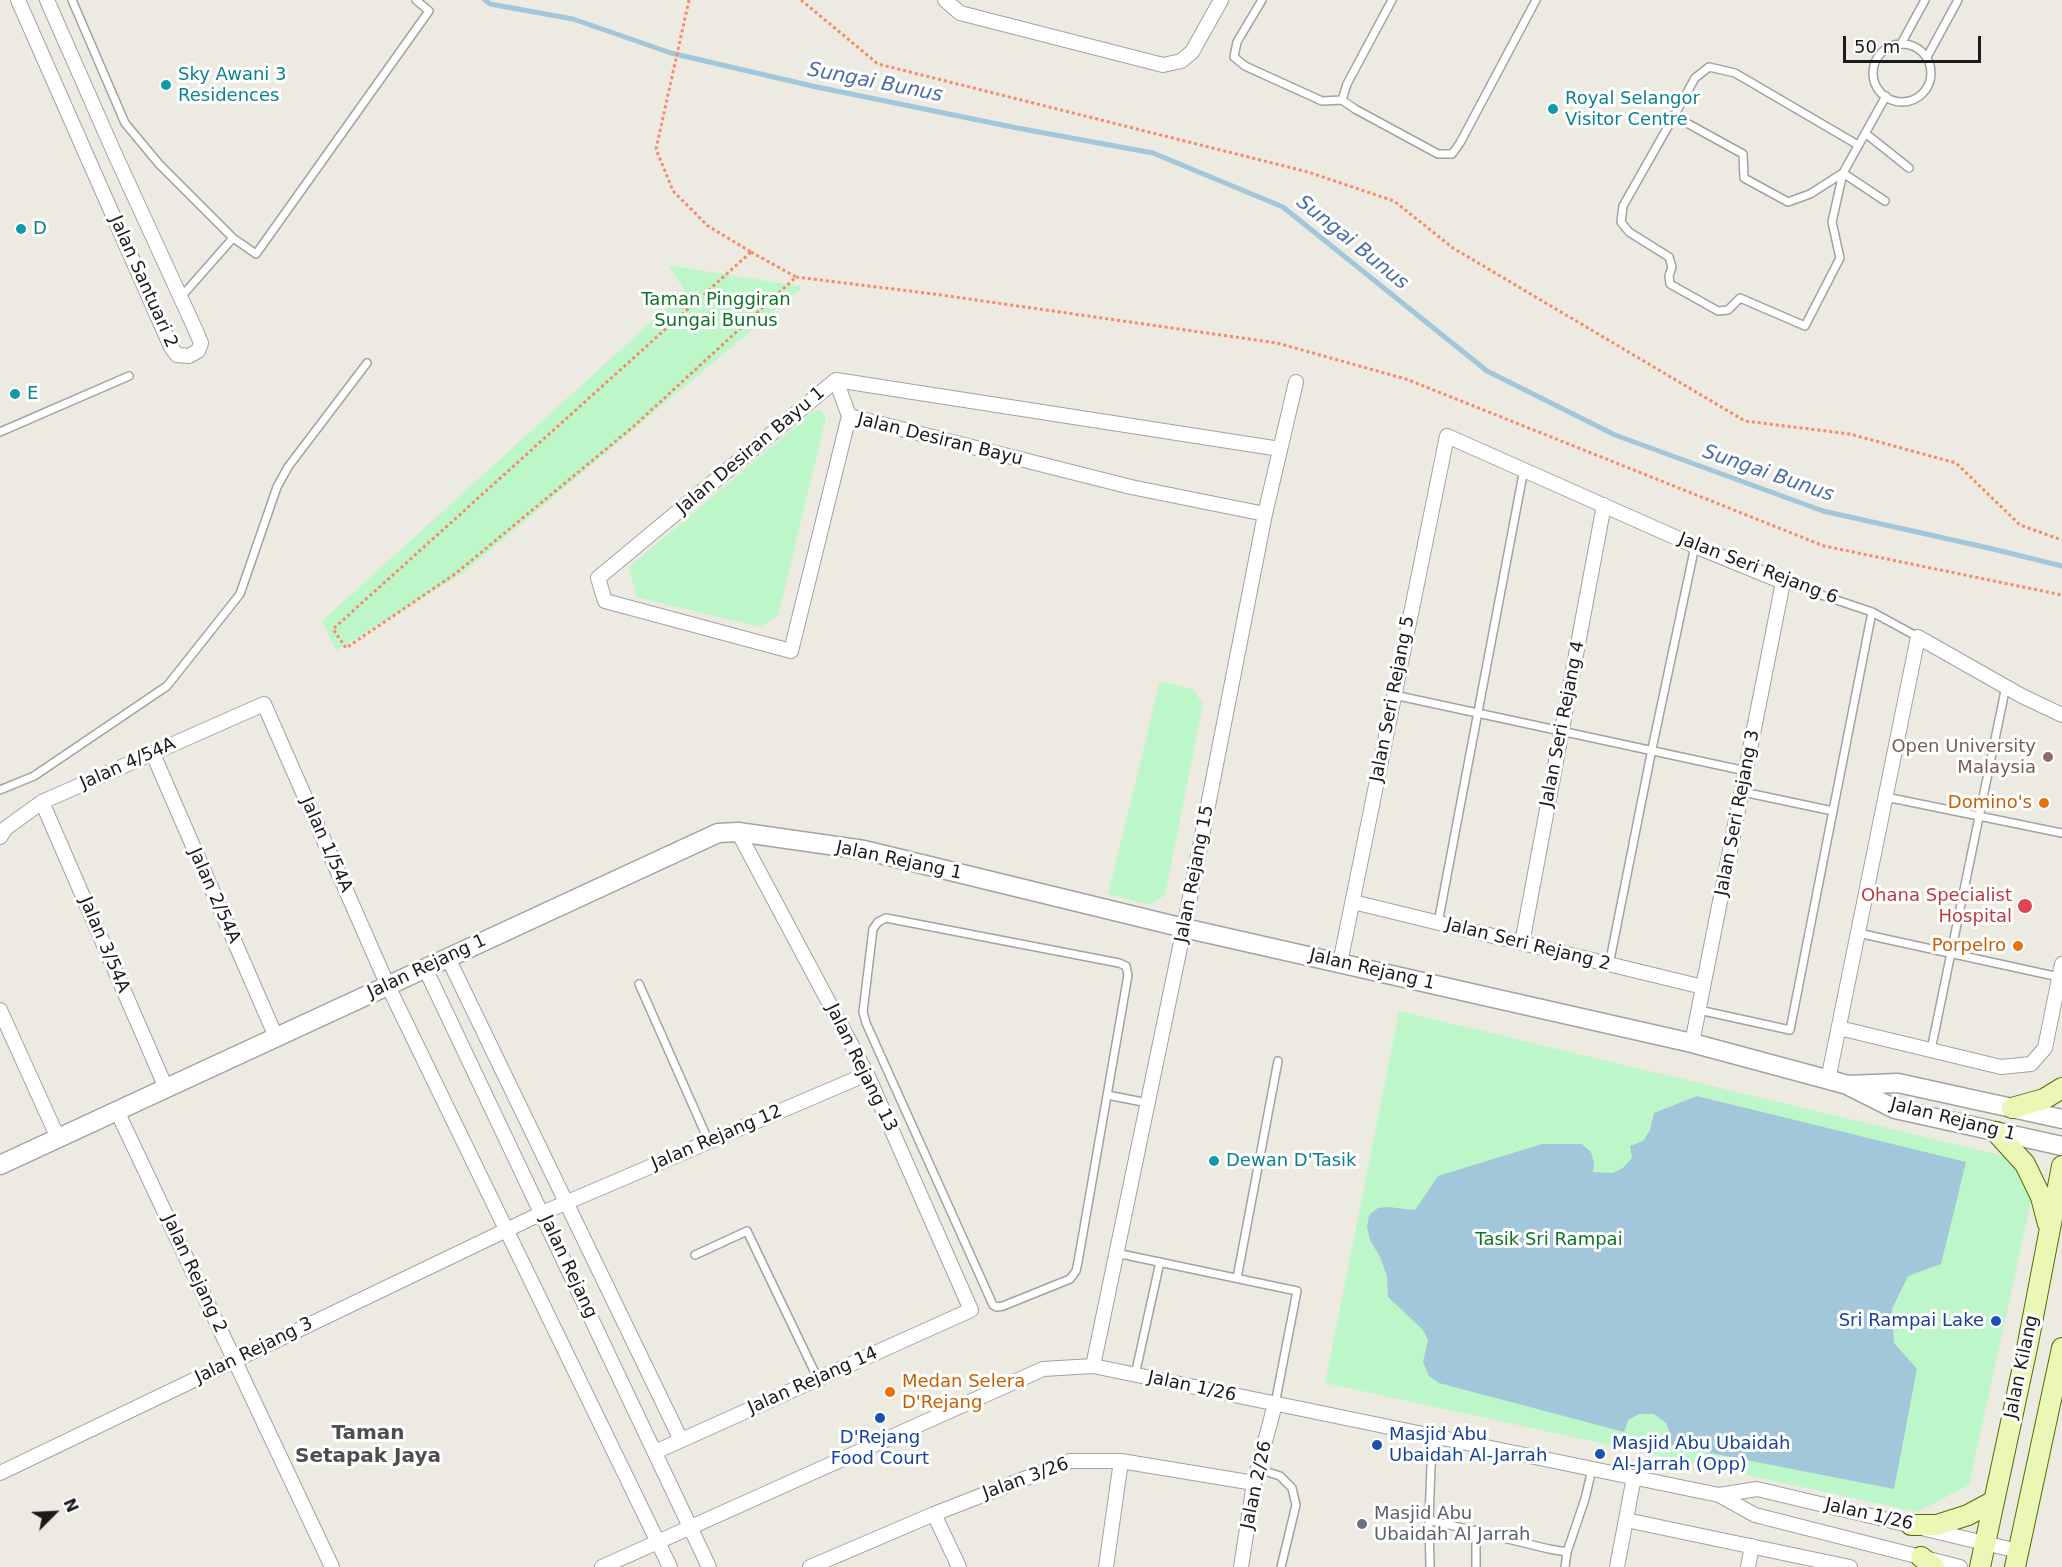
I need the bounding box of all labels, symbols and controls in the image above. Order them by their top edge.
scale bar [1846,24,1984,62]
text: 50 m [1854,36,1900,57]
water label: Sungai Bunus [805,58,945,108]
place label: Sky Awani 3 Residences [178,64,287,106]
marker: Sky Awani 3 Residences [159,78,173,92]
place label: Royal Selangor Visitor Centre [1565,88,1700,130]
marker: Royal Selangor Visitor Centre [1546,102,1560,116]
water label: Sungai Bunus [1291,191,1413,295]
street label: Jalan Santuari 2 [104,213,182,351]
place label: D [33,218,47,240]
marker: D [14,222,28,236]
park label: Taman Pinggiran Sungai Bunus [641,289,791,332]
place label: E [27,383,38,405]
street label: Jalan Desiran Bayu 1 [672,383,830,519]
marker: E [8,387,22,401]
street label: Jalan Desiran Bayu [855,409,1025,471]
water label: Sungai Bunus [1699,440,1837,508]
street label: Jalan Seri Rejang 6 [1675,529,1841,609]
street label: Jalan Seri Rejang 5 [1366,614,1420,784]
street label: Jalan Seri Rejang 4 [1536,639,1590,809]
street label: Jalan Seri Rejang 3 [1711,728,1765,898]
street label: Jalan 4/54A [77,733,179,795]
place label: Open University Malaysia [1891,736,2036,778]
marker: Open University Malaysia [2041,750,2055,764]
place label: Domino's [1948,792,2032,814]
street label: Jalan 1/54A [295,794,357,896]
marker: Domino's [2037,796,2051,810]
street label: Jalan Rejang 15 [1171,803,1219,945]
street label: Jalan Rejang 1 [834,837,964,885]
street label: Jalan 2/54A [183,845,245,947]
place label: Ohana Specialist Hospital [1861,885,2012,928]
street label: Jalan 3/54A [74,894,134,996]
marker: Ohana Specialist Hospital [2016,897,2034,915]
street label: Jalan Seri Rejang 2 [1443,914,1613,976]
street label: Jalan Rejang 1 [364,930,490,1004]
place label: Porpelro [1932,935,2006,957]
marker: Porpelro [2011,939,2025,953]
street label: Jalan Rejang 1 [1307,945,1437,995]
street label: Jalan Rejang 13 [821,1000,901,1136]
street label: Jalan Rejang 1 [1888,1094,2018,1146]
street label: Jalan Rejang 12 [648,1101,786,1175]
place label: Dewan D'Tasik [1226,1150,1356,1172]
marker: Dewan D'Tasik [1207,1154,1221,1168]
street label: Jalan Rejang 2 [157,1211,231,1337]
street label: Jalan Rejang [535,1212,601,1322]
park label: Tasik Sri Rampai [1475,1229,1623,1251]
place label: Sri Rampai Lake [1839,1310,1984,1332]
street label: Jalan Rejang 3 [192,1313,316,1389]
street label: Jalan Kilang [2001,1313,2043,1421]
marker: Sri Rampai Lake [1989,1314,2003,1328]
street label: Jalan Rejang 14 [745,1343,881,1419]
street label: Jalan 1/26 [1146,1367,1238,1407]
place label: Medan Selera D'Rejang [902,1371,1025,1414]
marker: Medan Selera D'Rejang [883,1385,897,1399]
marker: D'Rejang Food Court [873,1411,887,1425]
district label: Taman Setapak Jaya [295,1422,441,1469]
place label: Masjid Abu Ubaidah Al-Jarrah [1389,1424,1547,1466]
place label: D'Rejang Food Court [831,1427,929,1470]
place label: Masjid Abu Ubaidah Al-Jarrah (Opp) [1612,1433,1790,1476]
marker: Masjid Abu Ubaidah Al-Jarrah [1370,1438,1384,1452]
street label: Jalan 2/26 [1237,1439,1277,1531]
marker: Masjid Abu Ubaidah Al-Jarrah (Opp) [1593,1447,1607,1461]
street label: Jalan 3/26 [980,1453,1072,1505]
north arrow [24,1483,84,1543]
street label: Jalan 1/26 [1823,1494,1915,1536]
text: N [59,1495,82,1515]
place label: Masjid Abu Ubaidah Al Jarrah [1374,1503,1531,1546]
marker: Masjid Abu Ubaidah Al Jarrah [1355,1517,1369,1531]

